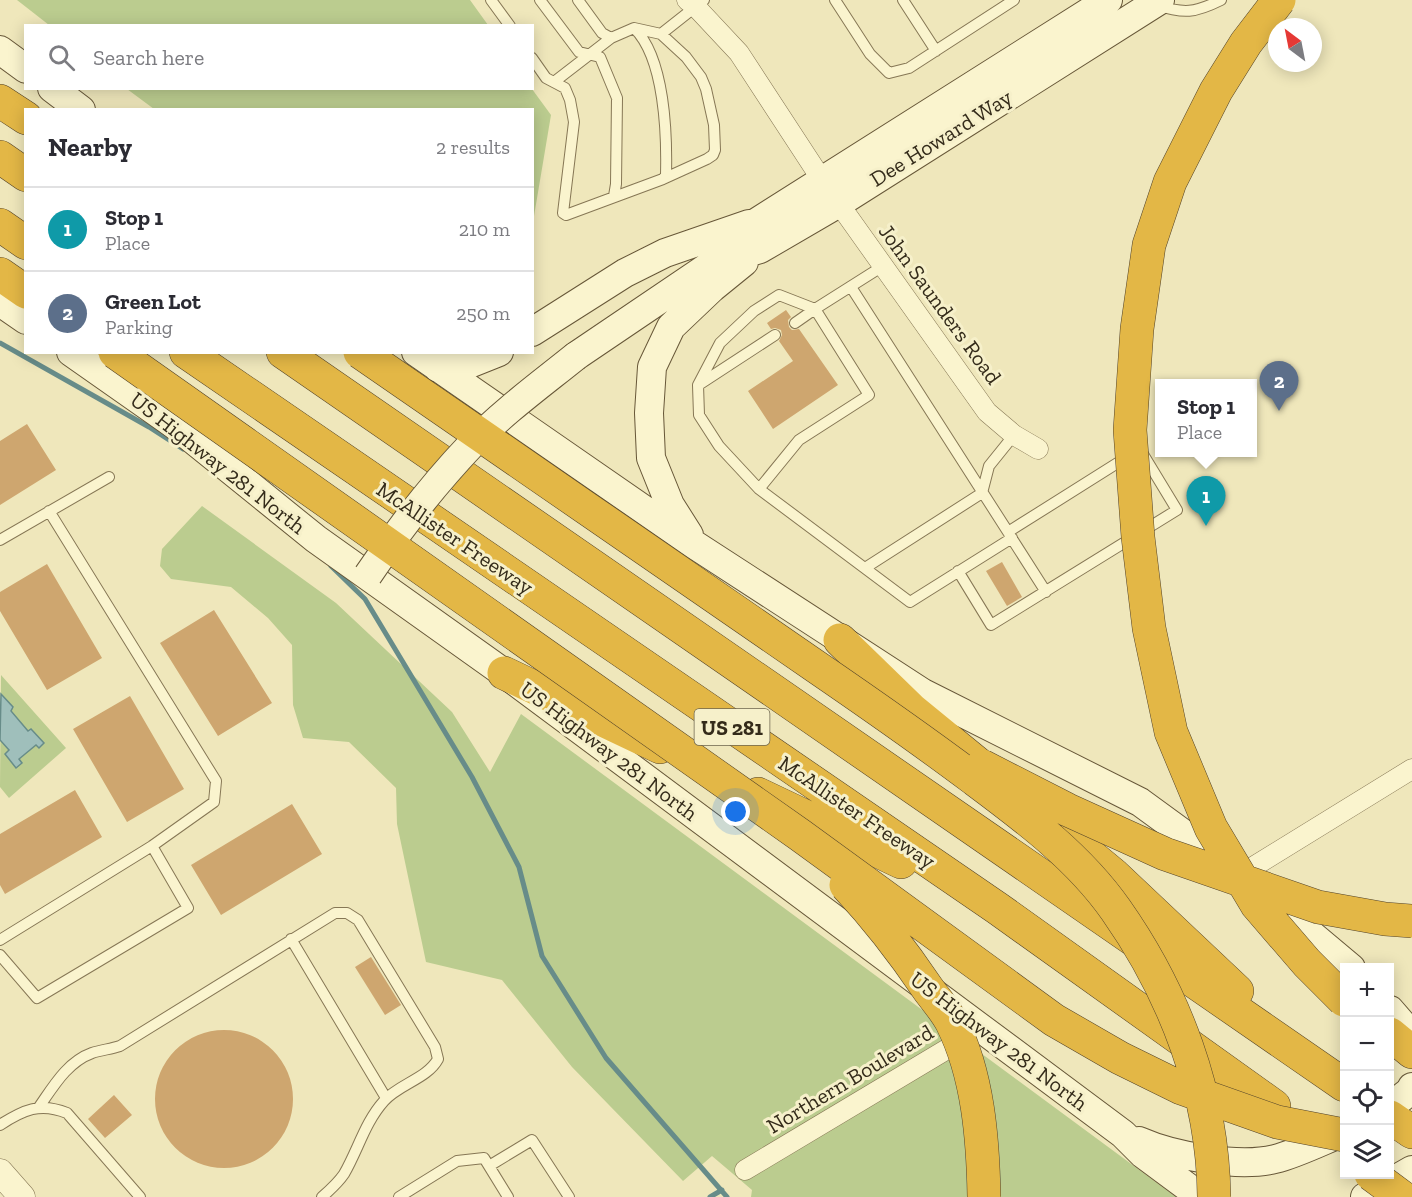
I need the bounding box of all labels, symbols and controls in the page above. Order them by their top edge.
north arrow [1268,18,1322,72]
search box [24,24,534,90]
icon: search [45,41,78,74]
text: Search here [93,44,204,71]
street label: Dee Howard Way [865,83,1018,192]
text: Nearby [48,131,132,163]
text: 2 results [436,135,510,159]
text: Stop 1 [105,204,163,231]
text: 1 [63,217,72,241]
text: 210 m [459,217,510,241]
street label: John Saunders Road [873,219,1007,389]
text: Place [105,231,150,255]
text: Green Lot [105,288,201,315]
text: 2 [62,301,73,325]
text: 250 m [456,301,510,325]
text: Parking [105,315,173,339]
pin: 2 [1260,362,1298,411]
popup [1155,379,1257,457]
street label: US Highway 281 North [125,386,312,540]
text: Stop 1 [1177,393,1235,420]
text: Place [1177,420,1222,444]
street label: McAllister Freeway [371,476,539,601]
pin: 1 [1186,476,1226,526]
street label: US Highway 281 North [515,675,704,827]
road number: US 281 [694,709,770,745]
street label: McAllister Freeway [773,750,941,875]
your location [721,797,750,826]
map controls [1340,963,1394,1179]
button: + [1340,963,1394,1017]
street label: US Highway 281 North [905,965,1094,1117]
button: − [1340,1017,1394,1071]
street label: Northern Boulevard [762,1019,938,1139]
button: locate [1340,1071,1394,1125]
button: layers [1340,1125,1394,1179]

